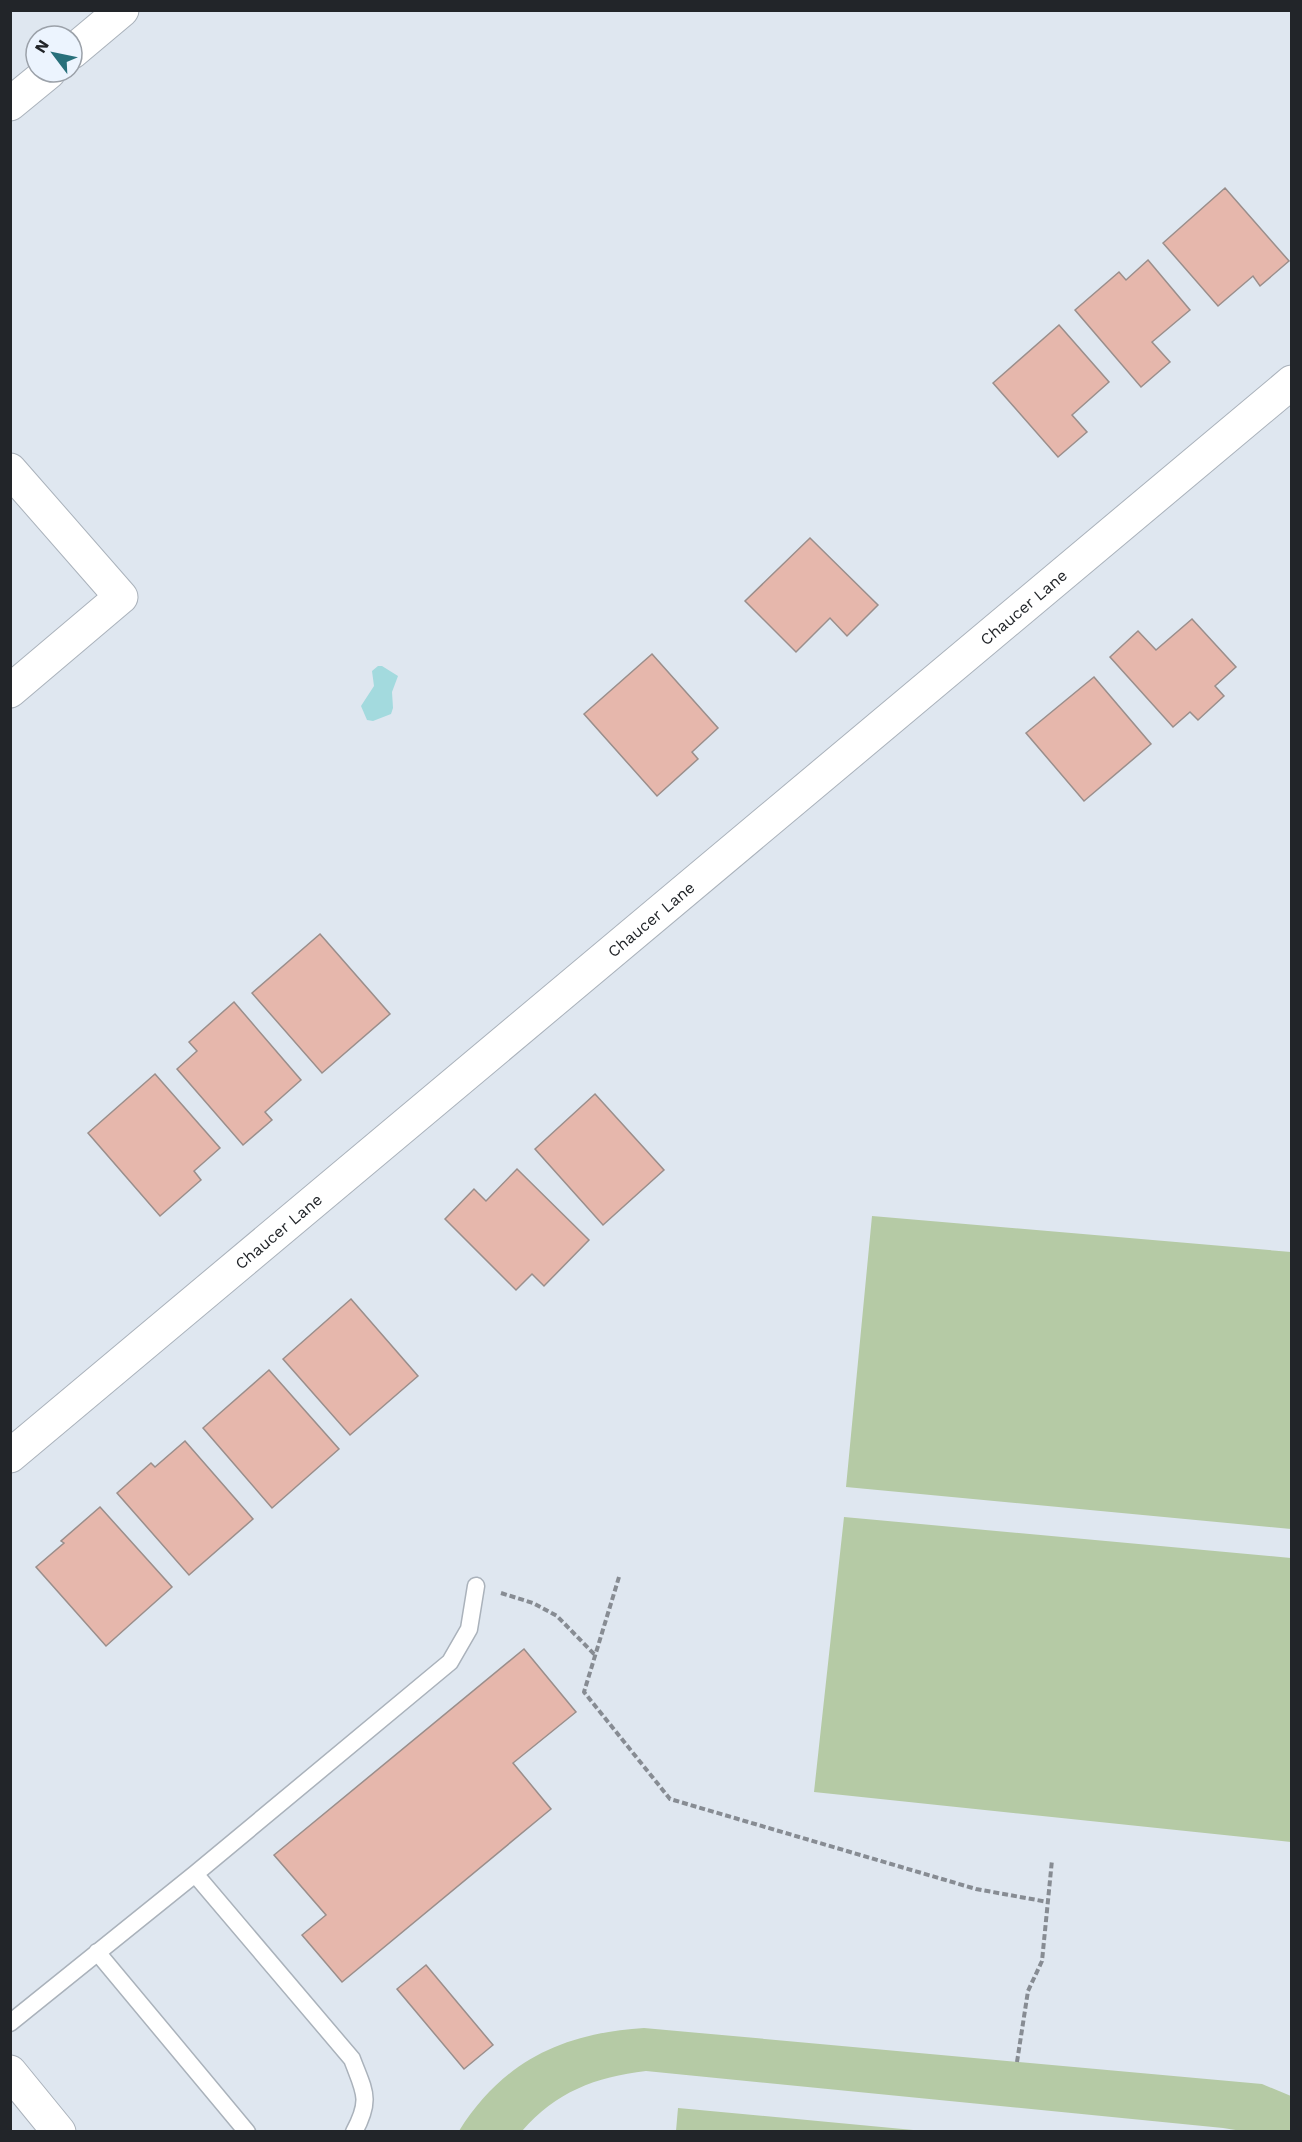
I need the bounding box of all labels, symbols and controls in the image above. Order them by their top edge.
north arrow [24,24,84,84]
text: N [31,36,53,56]
street label: Chaucer Lane [976,565,1071,649]
street label: Chaucer Lane [604,877,698,961]
street label: Chaucer Lane [231,1189,326,1273]

